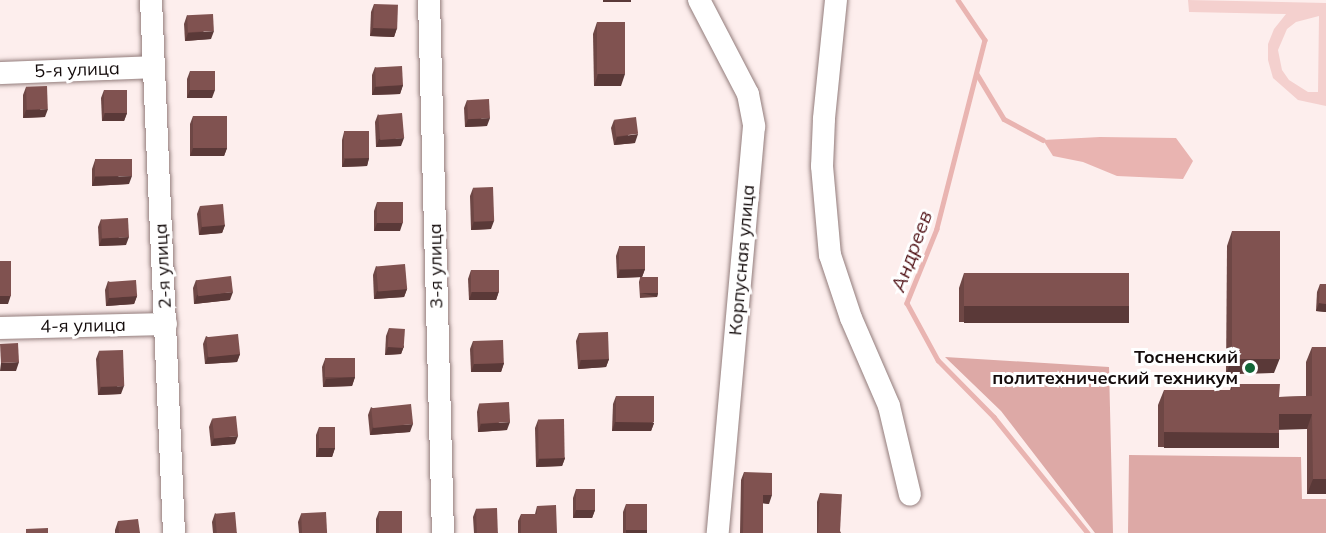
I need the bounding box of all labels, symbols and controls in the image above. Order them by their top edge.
street label: 5-я улица [34,58,120,82]
street label: Корпусная улица [725,184,759,336]
water label: Андреев [885,207,937,295]
street label: 2-я улица [150,223,176,309]
street label: 3-я улица [424,223,448,309]
street label: 4-я улица [40,314,126,338]
place label: Тосненский политехнический техникум [992,347,1238,389]
marker: Тосненский политехнический техникум [1243,361,1257,375]

